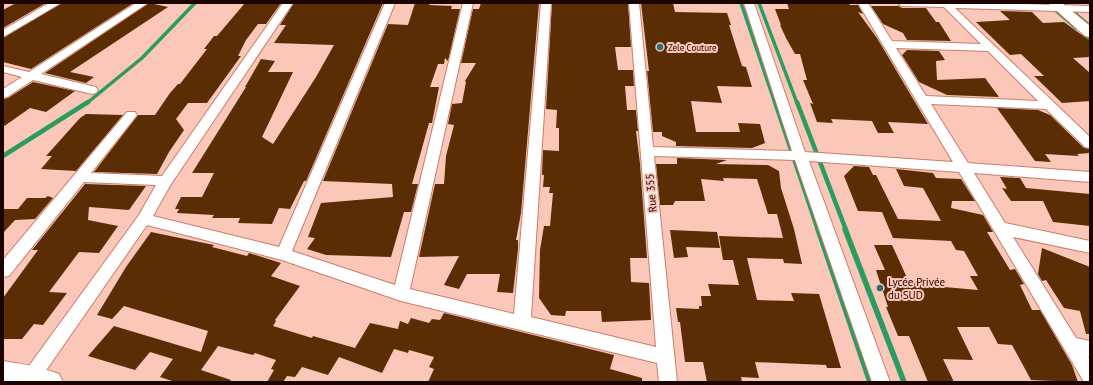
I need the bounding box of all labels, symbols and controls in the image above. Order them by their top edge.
marker: Zele Couture [655,42,665,52]
place label: Zele Couture [668,42,717,53]
street label: Rue 355 [642,173,660,213]
place label: Lycée Privée du SUD [888,275,945,302]
marker: Lycée Privée du SUD [875,283,885,293]

